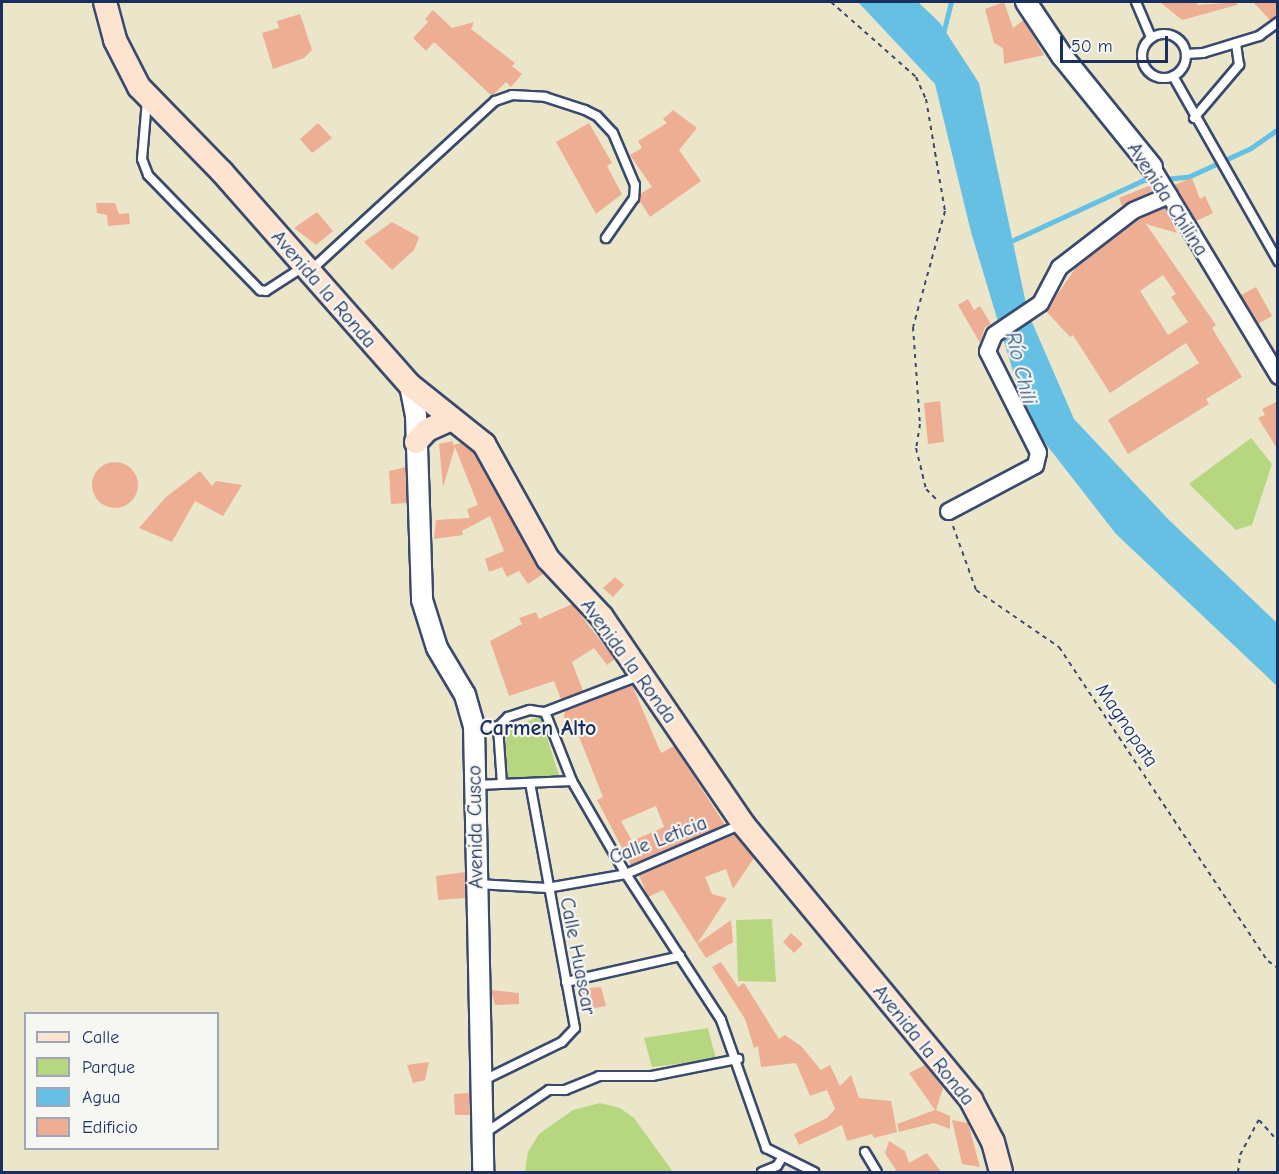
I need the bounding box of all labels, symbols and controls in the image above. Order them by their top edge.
scale bar [1063,24,1171,62]
text: 50 m [1071,36,1113,57]
street label: Avenida Chilina [1122,138,1214,260]
street label: Avenida la Ronda [266,225,382,353]
water label: Río Chili [1000,329,1042,407]
street label: Avenida la Ronda [576,594,682,728]
street label: Magnopata [1090,679,1164,771]
district label: Carmen Alto [480,716,596,742]
street label: Avenida Cusco [462,765,488,889]
street label: Calle Leticia [606,810,710,870]
street label: Calle Huascar [555,895,601,1017]
street label: Avenida la Ronda [868,980,980,1110]
legend [24,1012,219,1150]
text: Calle [82,1027,119,1048]
text: Parque [82,1057,135,1078]
text: Agua [82,1087,120,1108]
text: Edificio [82,1117,138,1138]

